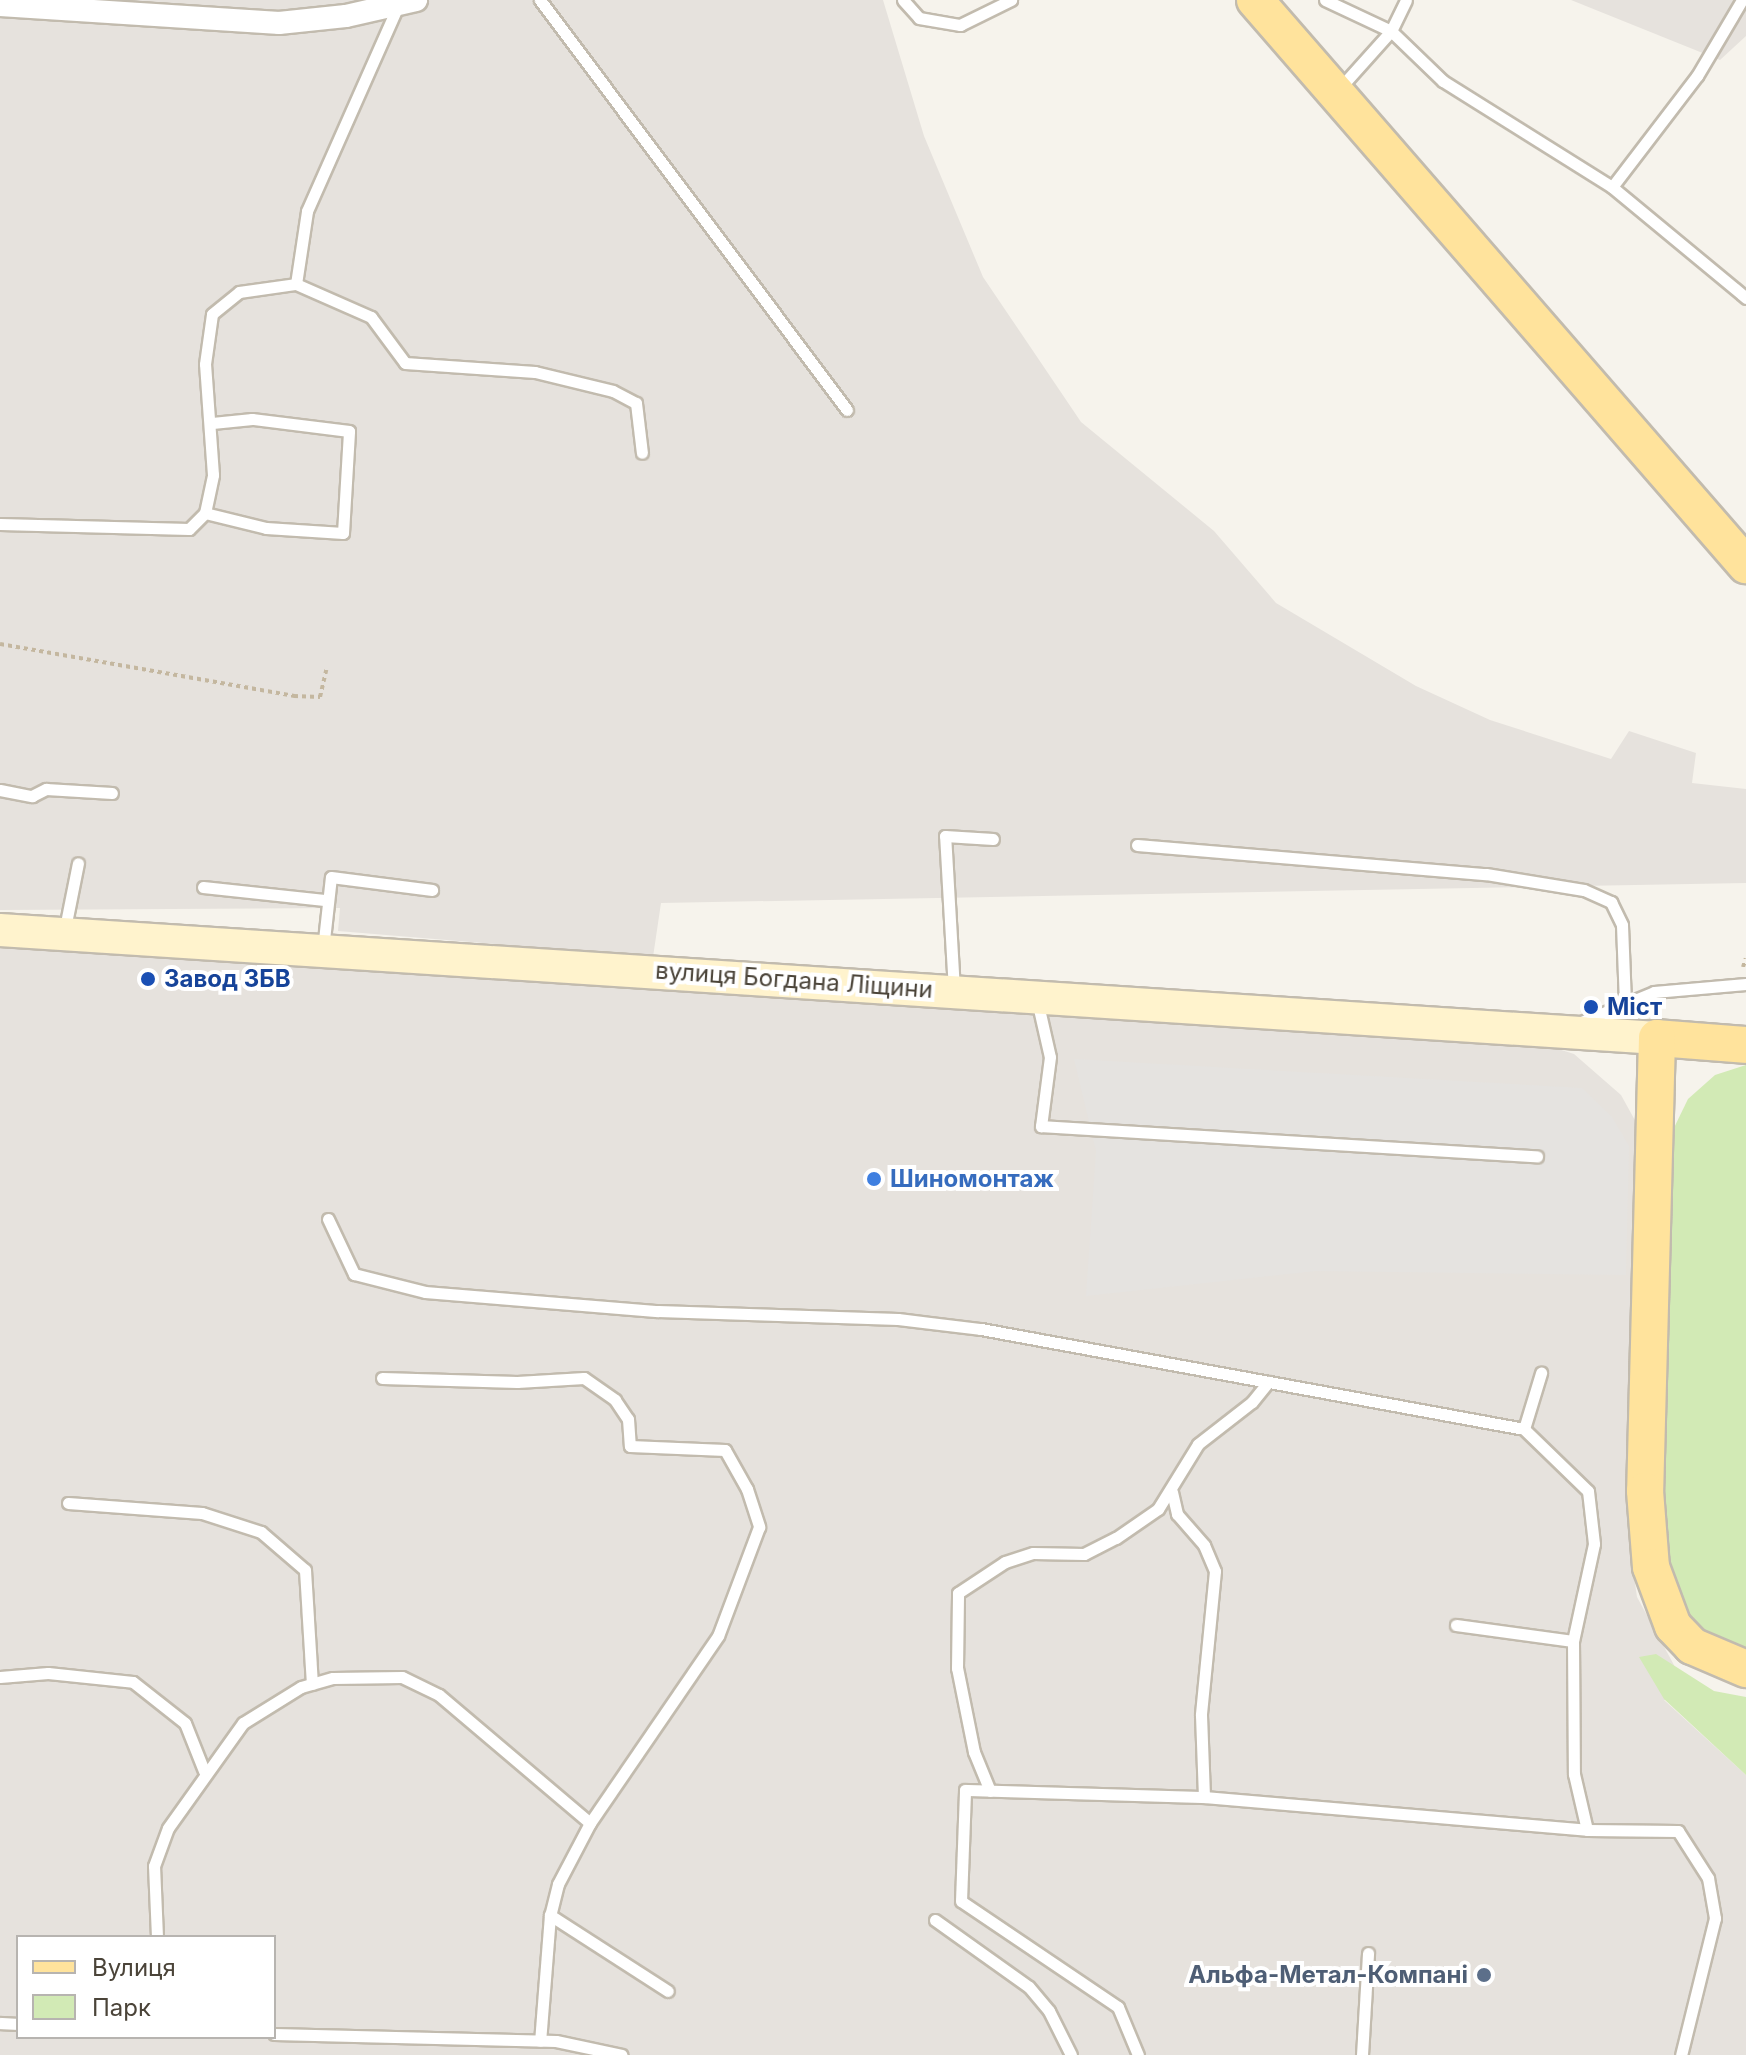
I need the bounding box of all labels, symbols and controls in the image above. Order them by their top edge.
street label: вулиця Богдана Ліщини [654,956,934,1004]
place label: Завод ЗБВ [164,965,291,993]
marker: Завод ЗБВ [139,970,157,988]
place label: Міст [1607,993,1662,1021]
marker: Міст [1582,998,1600,1016]
place label: Шиномонтаж [890,1165,1054,1193]
marker: Шиномонтаж [865,1170,883,1188]
legend [16,1935,276,2039]
text: Вулиця [92,1953,176,1982]
place label: Альфа-Метал-Компані [1188,1961,1468,1989]
marker: Альфа-Метал-Компані [1475,1966,1493,1984]
text: Парк [92,1993,151,2022]

